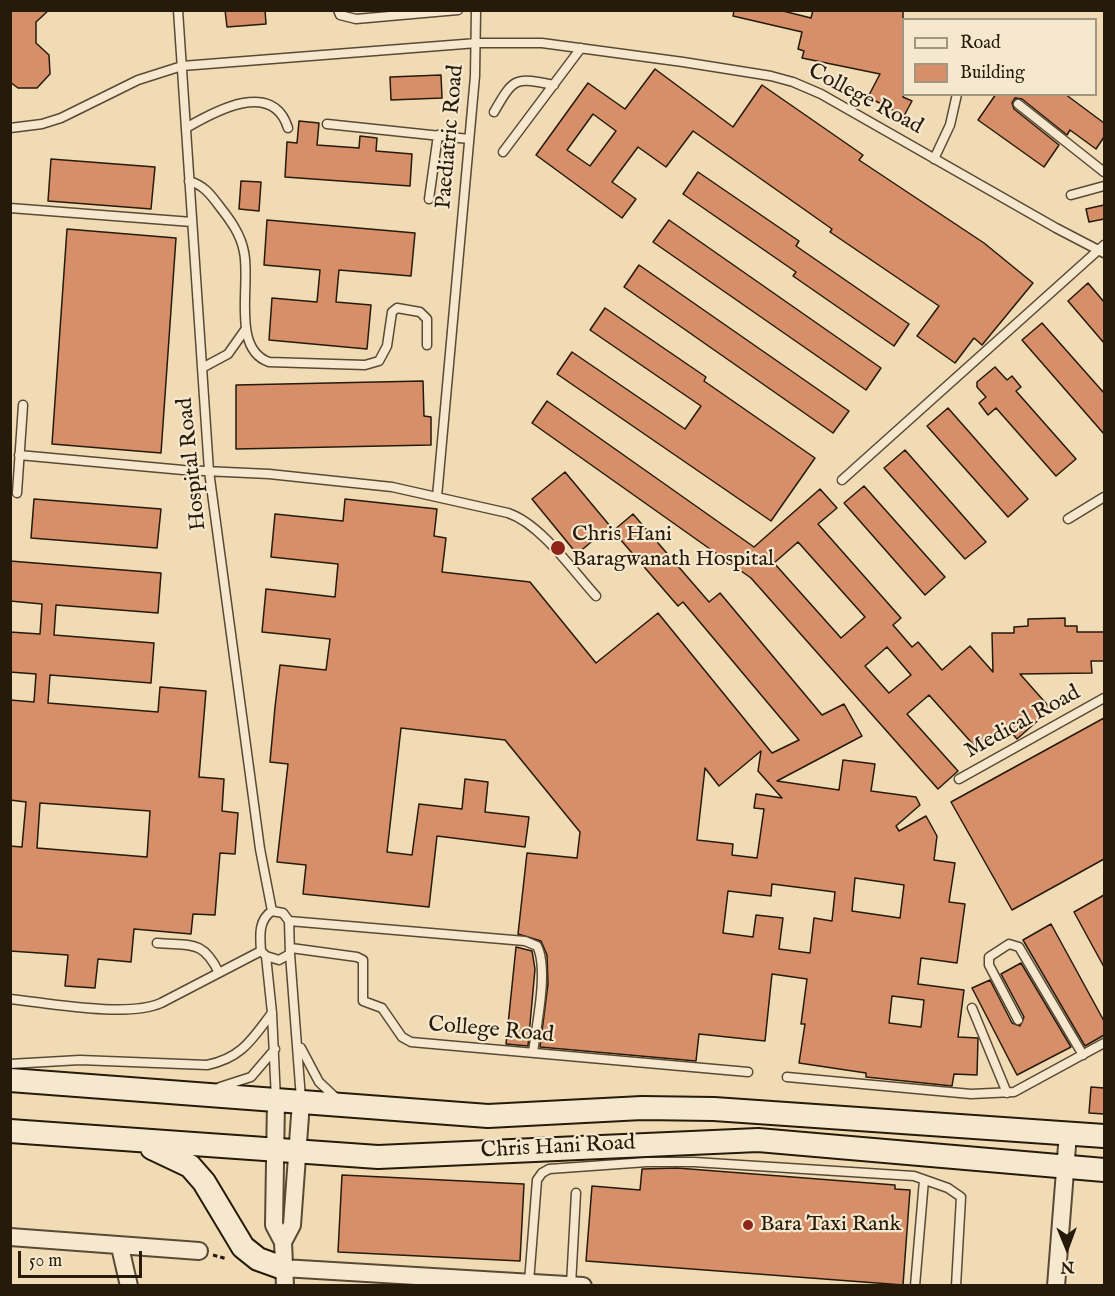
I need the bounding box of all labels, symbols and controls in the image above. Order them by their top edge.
legend [902,18,1097,96]
text: Road [960,32,1001,55]
street label: College Road [803,59,927,141]
text: Building [960,62,1025,85]
street label: Paediatric Road [432,64,470,210]
street label: Hospital Road [173,396,213,532]
place label: Chris Hani Baragwanath Hospital [572,522,774,574]
marker: Chris Hani Baragwanath Hospital [549,539,567,557]
street label: Medical Road [961,681,1085,765]
street label: College Road [427,1012,555,1050]
street label: Chris Hani Road [480,1131,636,1165]
place label: Bara Taxi Rank [760,1212,901,1238]
marker: Bara Taxi Rank [741,1218,755,1232]
north arrow [1037,1218,1097,1278]
scale bar [21,1239,146,1277]
text: 50 m [29,1250,62,1273]
text: N [1060,1256,1074,1276]

